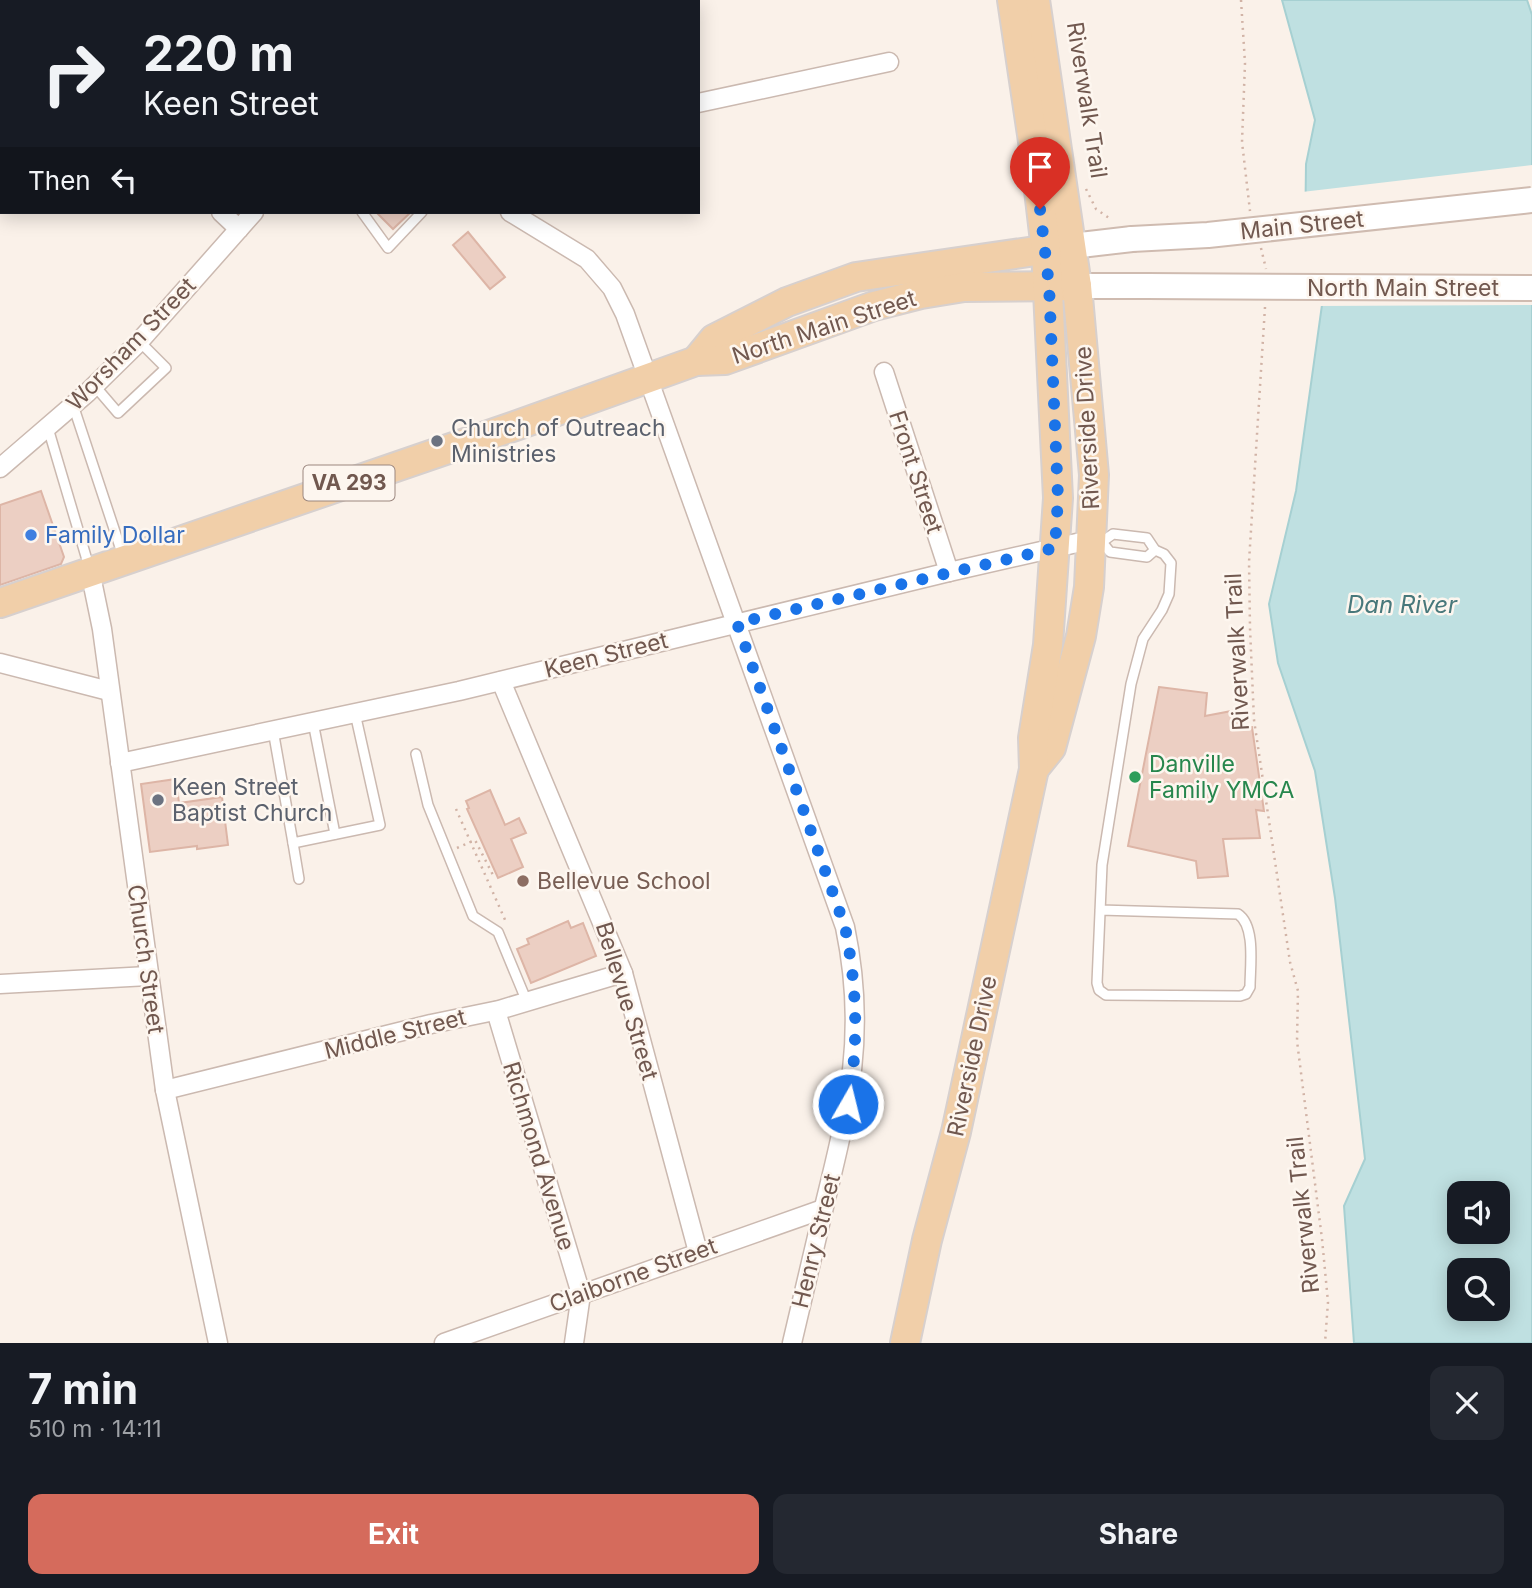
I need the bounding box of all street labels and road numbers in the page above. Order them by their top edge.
street label: Riverwalk Trail [1061,20,1113,180]
street label: Main Street [1239,205,1366,245]
street label: Worsham Street [60,271,202,416]
street label: North Main Street [1307,274,1499,302]
street label: North Main Street [728,284,920,370]
street label: Riverside Drive [1069,346,1105,510]
street label: Front Street [883,407,949,537]
road number: VA 293 [304,466,394,500]
street label: Riverwalk Trail [1219,572,1255,732]
street label: Keen Street [541,626,671,684]
street label: Church Street [122,883,170,1036]
street label: Bellevue Street [590,919,664,1084]
street label: Riverside Drive [941,973,1003,1139]
street label: Middle Street [321,1003,469,1065]
street label: Richmond Avenue [497,1058,581,1254]
street label: Riverwalk Trail [1281,1135,1325,1295]
street label: Henry Street [786,1170,846,1311]
street label: Claiborne Street [545,1232,721,1318]

